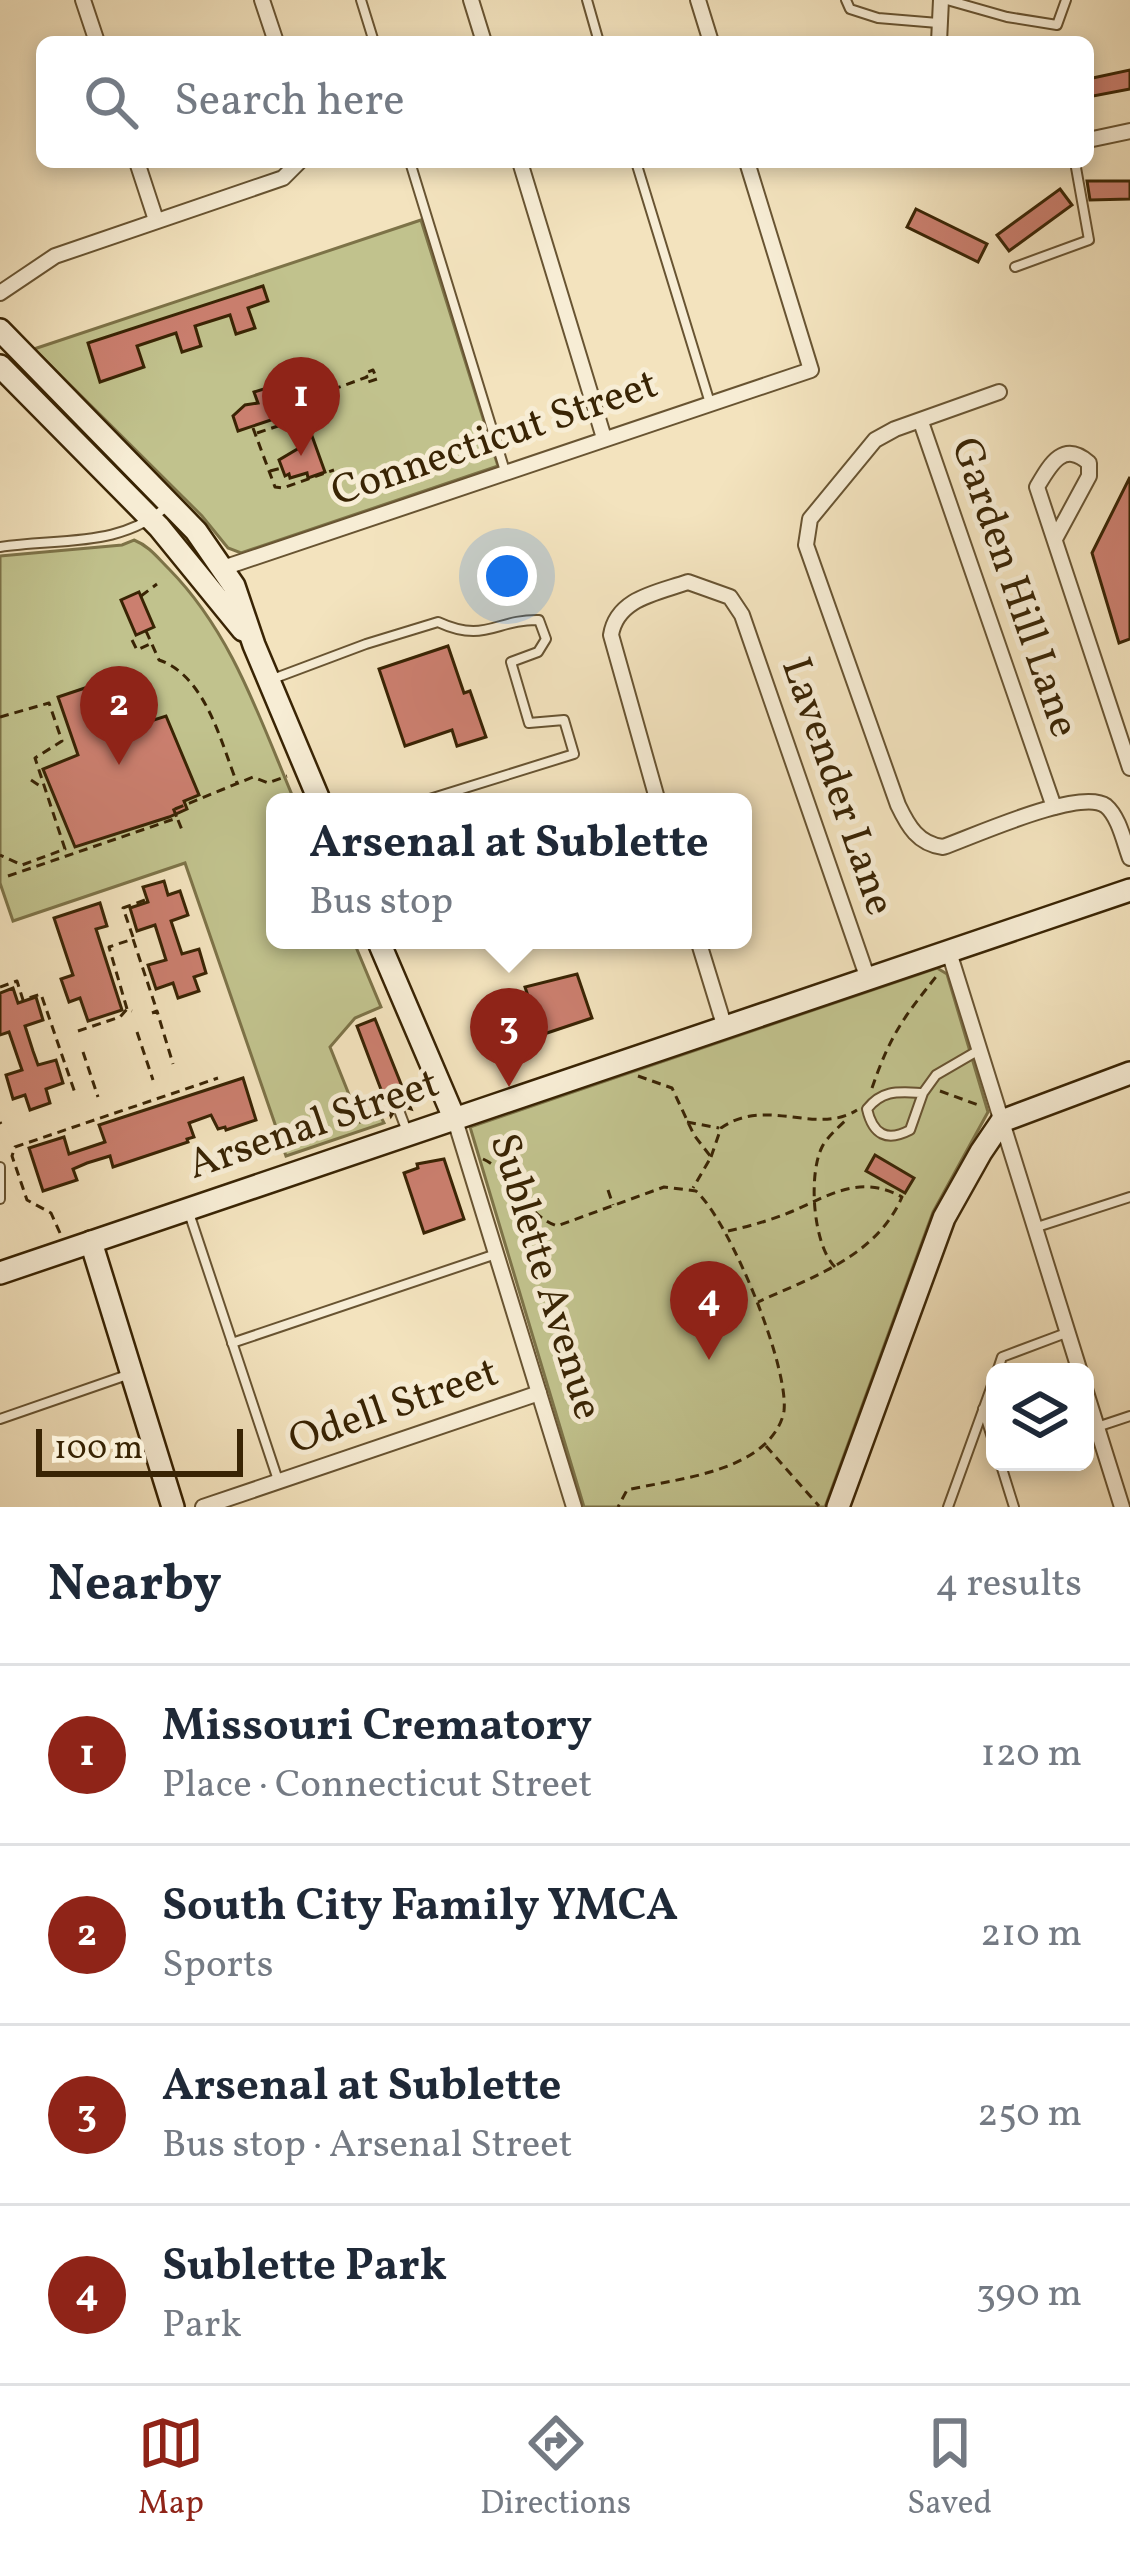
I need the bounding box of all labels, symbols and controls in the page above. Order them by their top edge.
search box [36,36,1094,168]
icon: search [78,69,144,135]
text: Search here [174,71,405,134]
street label: Connecticut Street [324,356,666,524]
pin: 1 [262,357,340,456]
street label: Garden Hill Lane [934,430,1092,746]
your location [477,546,537,606]
street label: Lavender Lane [764,650,908,924]
pin: 2 [80,666,158,765]
popup [266,793,752,949]
text: Arsenal at Sublette [309,813,709,876]
text: Bus stop [309,876,453,930]
pin: 3 [470,988,548,1087]
street label: Arsenal Street [180,1055,448,1197]
street label: Sublette Avenue [472,1127,616,1427]
pin: 4 [670,1261,748,1360]
street label: Odell Street [281,1345,507,1471]
map controls [986,1363,1094,1471]
button: layers [986,1363,1094,1471]
scale bar [36,1423,243,1476]
text: 100 m [54,1427,143,1473]
text: Nearby [48,1550,222,1621]
text: 4 results [935,1558,1082,1612]
text: Missouri Crematory [162,1696,592,1759]
text: 1 [79,1728,95,1782]
text: 120 m [981,1728,1082,1782]
text: Place · Connecticut Street [162,1759,592,1813]
text: South City Family YMCA [162,1876,678,1939]
text: 2 [77,1908,97,1962]
text: 210 m [980,1908,1082,1962]
text: Sports [162,1939,273,1993]
text: Arsenal at Sublette [162,2056,561,2119]
text: 3 [77,2088,97,2142]
text: 250 m [977,2088,1082,2142]
text: Bus stop · Arsenal Street [162,2119,572,2173]
text: Sublette Park [162,2236,447,2299]
text: 4 [75,2268,99,2322]
text: 390 m [976,2268,1082,2322]
text: Park [162,2299,242,2353]
tab: Map [138,2410,204,2528]
tab: Directions [480,2410,631,2528]
tab: Saved [907,2410,992,2528]

